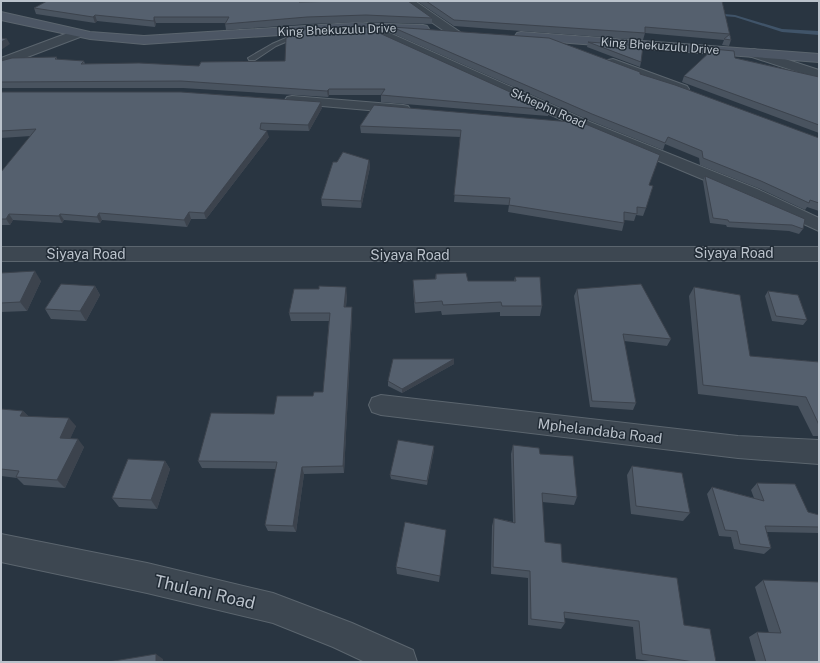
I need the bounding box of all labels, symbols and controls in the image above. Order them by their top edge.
street label: King Bhekuzulu Drive [277,21,397,39]
street label: King Bhekuzulu Drive [600,35,720,57]
street label: Skhephu Road [508,85,588,131]
street label: Siyaya Road [694,245,774,261]
street label: Siyaya Road [46,246,126,262]
street label: Siyaya Road [370,247,450,263]
street label: Mphelandaba Road [537,415,663,447]
street label: Thulani Road [153,571,257,613]

